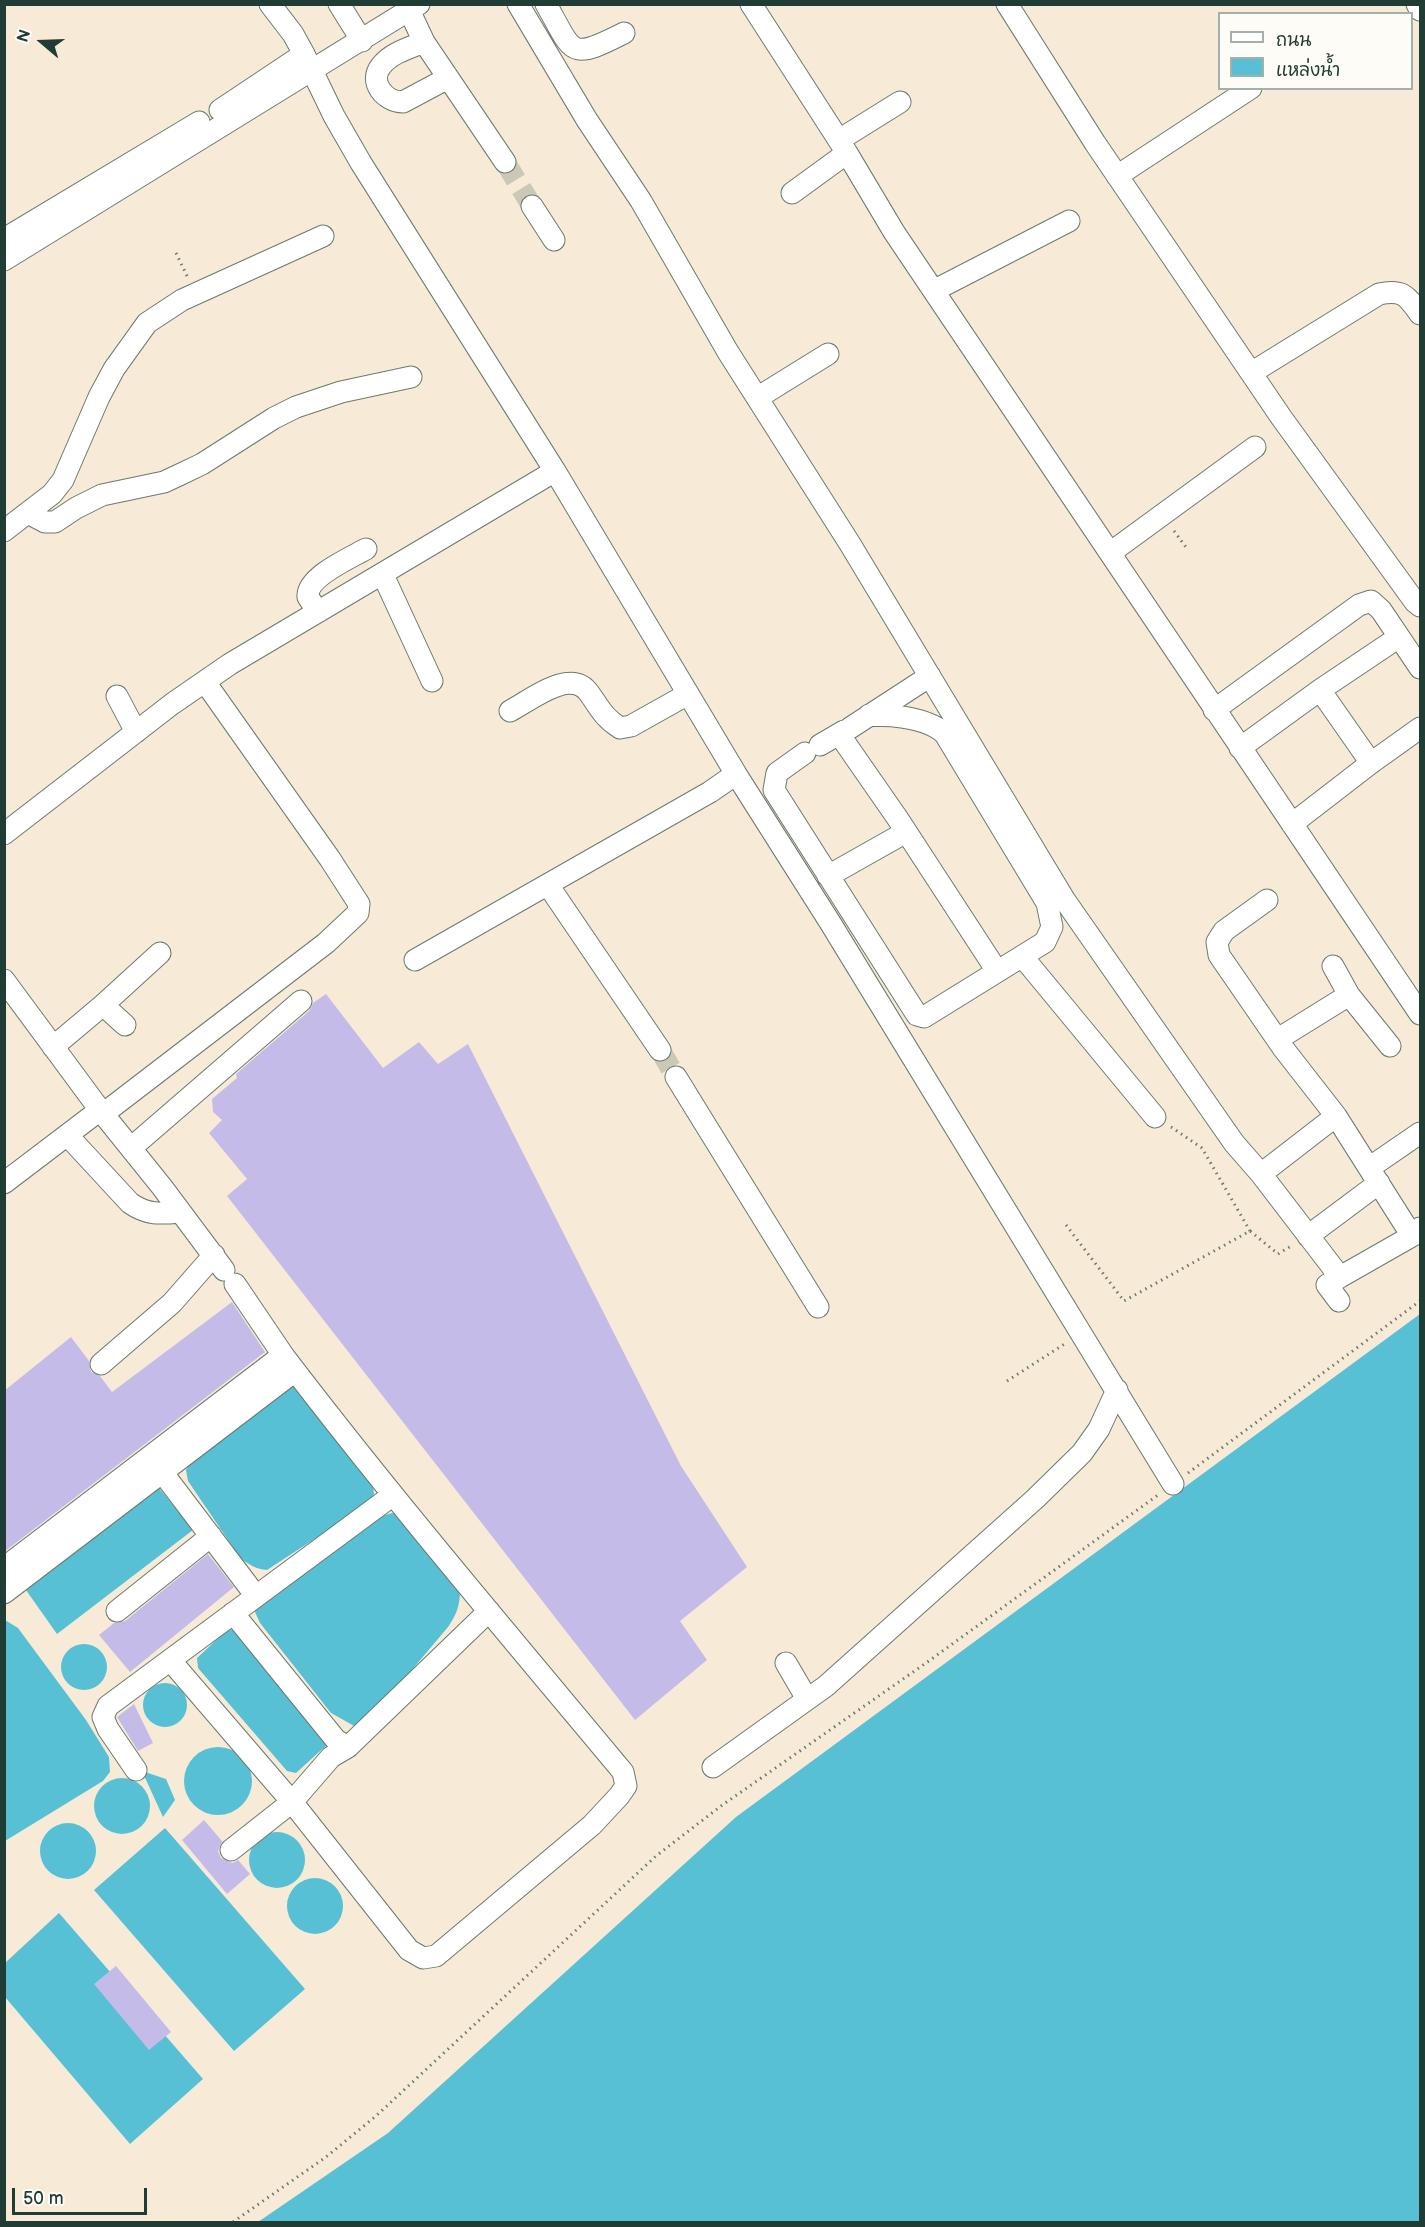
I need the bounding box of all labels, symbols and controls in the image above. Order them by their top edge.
north arrow [12,12,72,72]
legend [1218,12,1413,90]
text: N [14,27,35,45]
text: ถนน [1276,30,1311,51]
text: แหล่งน้ำ [1276,60,1340,81]
scale bar [15,2176,150,2214]
text: 50 m [23,2188,64,2209]

